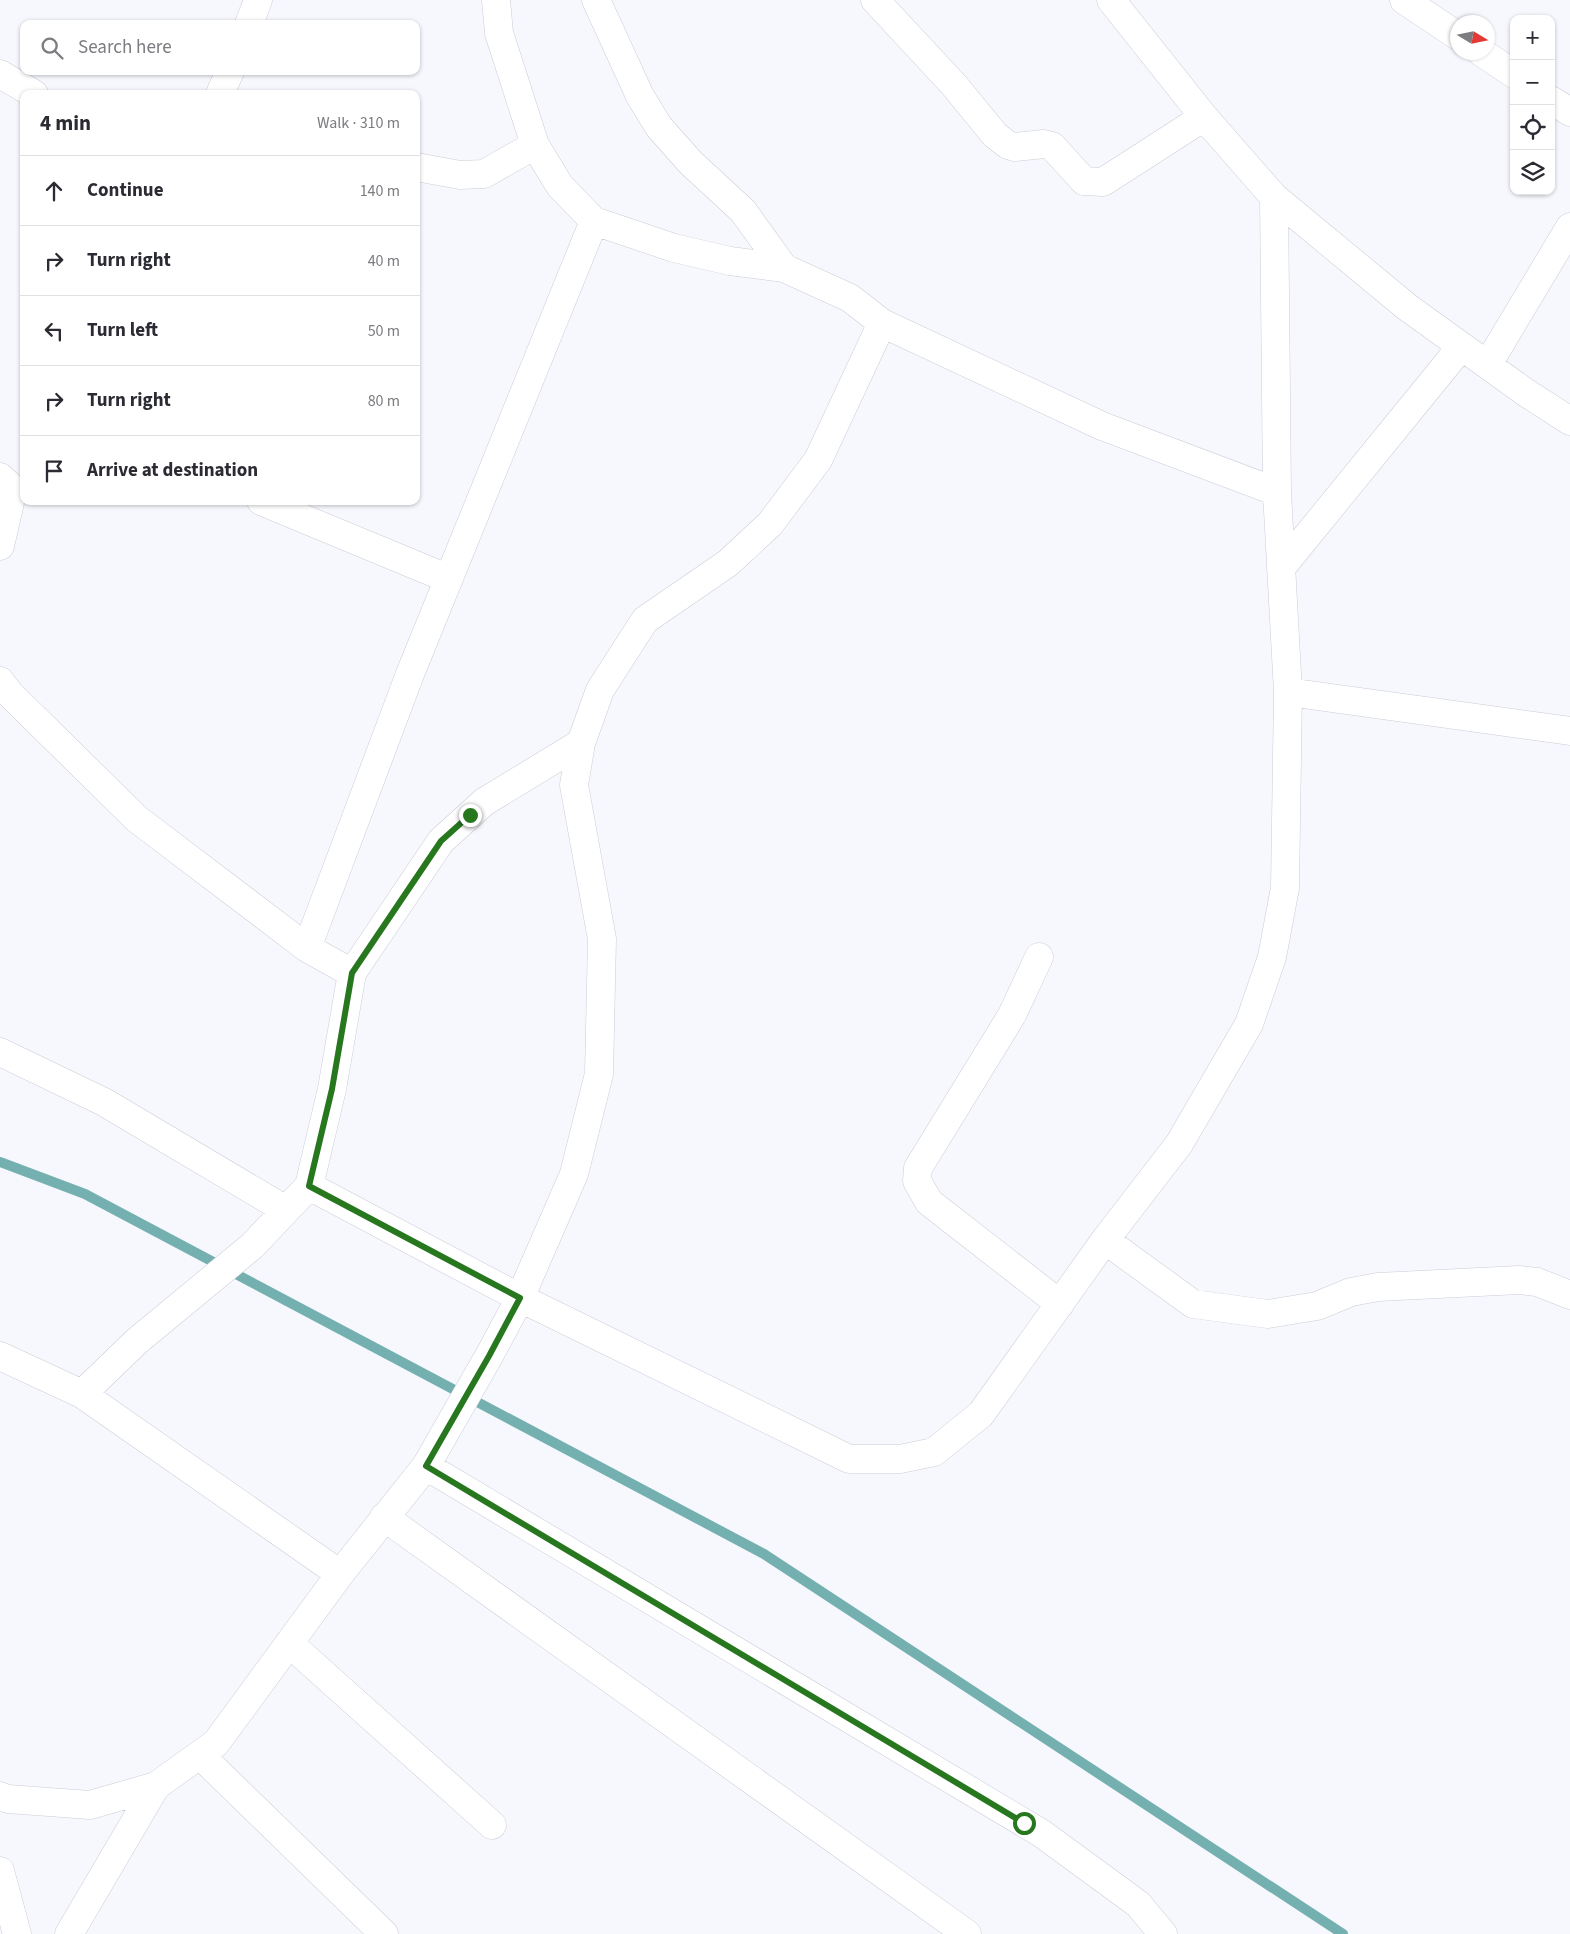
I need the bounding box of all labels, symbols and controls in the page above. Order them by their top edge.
north arrow [1450,15,1495,60]
map controls [1510,15,1555,195]
button: + [1510,15,1555,60]
search box [20,20,420,75]
icon: search [38,34,66,62]
text: Search here [78,34,172,61]
button: − [1510,60,1555,105]
button: locate [1510,105,1555,150]
text: 4 min [40,108,91,138]
text: Walk · 310 m [317,112,400,134]
button: layers [1510,150,1555,195]
icon: ahead [40,177,68,205]
text: Continue [87,177,164,204]
text: 140 m [360,180,400,202]
icon: right [40,247,68,275]
text: Turn right [87,247,171,274]
text: 40 m [368,250,400,272]
icon: left [40,317,68,345]
text: Turn left [87,317,158,344]
text: 50 m [368,320,400,342]
icon: right [40,387,68,415]
text: Turn right [87,387,171,414]
text: 80 m [368,390,400,412]
icon: arrive [40,457,68,485]
text: Arrive at destination [87,457,258,484]
route end [459,804,482,827]
route start [1013,1812,1036,1835]

